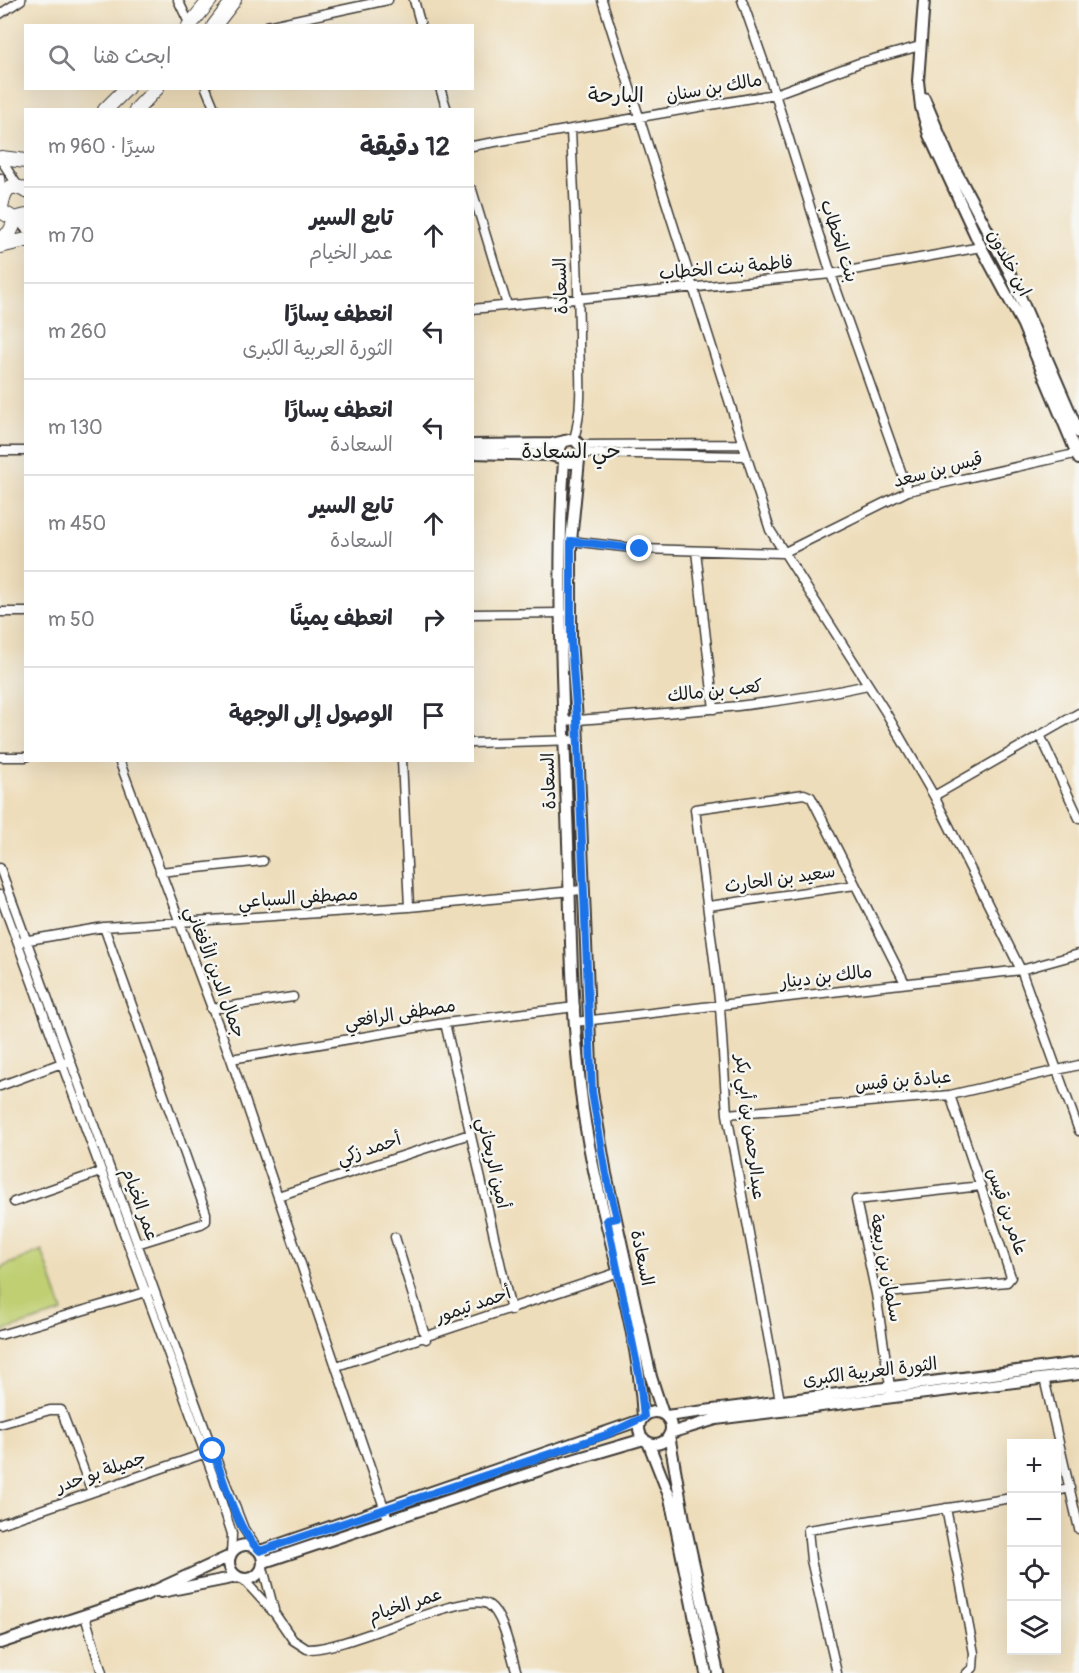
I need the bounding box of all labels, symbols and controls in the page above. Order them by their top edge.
search box [24,24,474,90]
icon: search [45,41,78,74]
text: ابحث هنا [93,42,171,70]
street label: مالك بن سنان [664,68,764,108]
district label: البارحة [588,82,644,109]
text: 12 دقيقة [360,131,450,163]
text: سيرًا · 960 m [48,134,156,159]
street label: بنت الخطاب [815,197,863,285]
text: تابع السير [310,204,393,232]
icon: ahead [417,219,450,252]
text: 70 m [48,223,94,248]
street label: ابن خلدون [982,226,1036,300]
text: عمر الخيام [309,240,393,265]
street label: فاطمة بنت الخطاب [658,251,794,285]
street label: السعادة [549,257,573,315]
text: انعطف يسارًا [284,300,393,328]
icon: left [417,315,450,348]
text: 260 m [48,319,107,344]
text: الثورة العربية الكبرى [243,336,393,361]
text: انعطف يسارًا [284,396,393,424]
icon: left [417,411,450,444]
text: 130 m [48,415,103,440]
text: السعادة [330,432,393,457]
district label: حي السعادة [521,438,621,470]
street label: قيس بن سعد [891,447,985,493]
text: تابع السير [310,492,393,520]
icon: ahead [417,507,450,540]
text: 450 m [48,511,106,536]
text: السعادة [330,528,393,553]
route end [626,535,652,561]
icon: right [417,603,450,636]
text: انعطف يمينًا [290,604,393,632]
text: 50 m [48,607,95,632]
street label: كعب بن مالك [666,675,764,707]
icon: arrive [417,699,450,732]
text: الوصول إلى الوجهة [229,700,393,728]
street label: السعادة [537,752,561,810]
street label: سعيد بن الحارث [723,860,837,898]
street label: مصطفى السباعي [237,882,359,918]
street label: جمال الدين الأفغاني [176,902,252,1043]
street label: مالك بن دينار [777,960,873,994]
street label: مصطفى الرافعي [343,994,458,1038]
street label: عبدالرحمن بن أبي بكر [725,1051,770,1201]
street label: عبادة بن قيس [854,1065,952,1097]
street label: أمين الريحاني [467,1115,515,1212]
street label: أحمد زكي [334,1128,406,1174]
street label: عمر الخيام [114,1164,164,1244]
street label: عامر بن قيس [981,1165,1033,1259]
street label: سلمان بن ربيعة [864,1212,908,1324]
street label: السعادة [625,1228,659,1288]
street label: أحمد تيمور [431,1281,515,1329]
street label: الثورة العربية الكبرى [801,1352,939,1392]
route start [199,1437,225,1463]
map controls [1007,1439,1061,1655]
button: + [1007,1439,1061,1493]
street label: جميلة بو حدر [51,1446,149,1499]
button: − [1007,1493,1061,1547]
button: locate [1007,1547,1061,1601]
street label: عمر الخيام [365,1582,445,1630]
button: layers [1007,1601,1061,1655]

